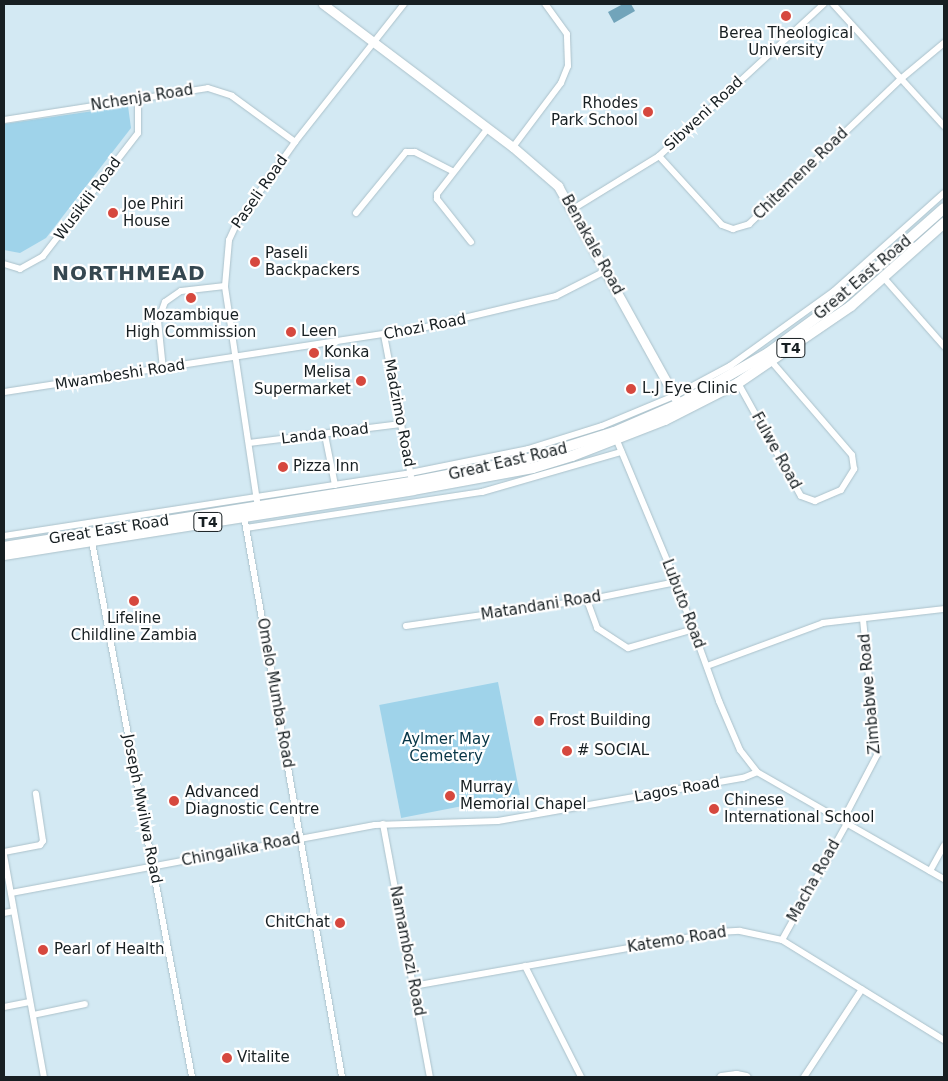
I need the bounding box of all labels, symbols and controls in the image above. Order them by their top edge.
marker: Berea Theological University [780,10,792,22]
place label: Berea Theological University [719,24,853,59]
street label: Sibweni Road [661,73,747,155]
street label: Nchenja Road [89,81,195,115]
place label: Rhodes Park School [551,94,638,129]
marker: Rhodes Park School [642,106,654,118]
street label: Chitemene Road [750,124,852,224]
street label: Paseli Road [228,152,292,232]
street label: Wusikili Road [51,154,125,244]
street label: Benakale Road [557,192,627,298]
place label: Joe Phiri House [123,195,184,230]
marker: Joe Phiri House [107,207,119,219]
street label: Great East Road [811,232,915,324]
place label: Paseli Backpackers [265,244,360,279]
marker: Paseli Backpackers [249,256,261,268]
district label: NORTHMEAD [51,261,207,285]
marker: Mozambique High Commission [185,292,197,304]
place label: Mozambique High Commission [126,306,256,341]
street label: Chozi Road [382,310,468,344]
place label: Leen [301,323,337,341]
marker: Leen [285,326,297,338]
road number: T4 [776,336,806,359]
place label: Konka [324,344,369,362]
marker: Konka [308,347,320,359]
street label: Mwambeshi Road [54,356,186,394]
street label: Madzimo Road [380,357,418,469]
place label: Melisa Supermarket [254,363,351,398]
marker: Melisa Supermarket [355,375,367,387]
place label: L.J Eye Clinic [642,380,737,398]
marker: L.J Eye Clinic [624,382,638,396]
street label: Fulwe Road [747,409,805,493]
street label: Landa Road [280,420,370,448]
street label: Great East Road [447,440,569,484]
place label: Pizza Inn [293,458,359,476]
marker: Pizza Inn [277,461,289,473]
road number: T4 [193,511,223,534]
street label: Great East Road [48,512,170,548]
street label: Lubuto Road [658,557,708,651]
street label: Matandani Road [480,588,602,624]
marker: Lifeline Childline Zambia [128,595,140,607]
place label: Lifeline Childline Zambia [71,609,197,644]
street label: Omelo Mumba Road [253,617,297,769]
street label: Zimbabwe Road [856,633,884,755]
place label: Frost Building [549,712,651,730]
marker: Frost Building [533,715,545,727]
park label: Aylmer May Cemetery [402,730,490,765]
street label: Joseph Mwilwa Road [119,733,165,885]
place label: # SOCIAL [577,742,649,760]
marker: # SOCIAL [561,745,573,757]
street label: Lagos Road [633,774,721,806]
place label: Murray Memorial Chapel [460,778,587,813]
place label: Advanced Diagnostic Centre [185,783,319,818]
marker: Murray Memorial Chapel [444,790,456,802]
place label: Chinese International School [724,791,874,826]
marker: Advanced Diagnostic Centre [167,794,181,808]
marker: Chinese International School [708,803,720,815]
street label: Chingalika Road [180,830,302,870]
street label: Macha Road [784,837,844,925]
street label: Namambozi Road [386,885,428,1017]
place label: ChitChat [265,914,330,932]
marker: ChitChat [334,917,346,929]
street label: Katemo Road [626,923,728,957]
place label: Pearl of Health [54,941,165,959]
marker: Pearl of Health [36,943,50,957]
place label: Vitalite [237,1049,290,1067]
marker: Vitalite [221,1052,233,1064]

